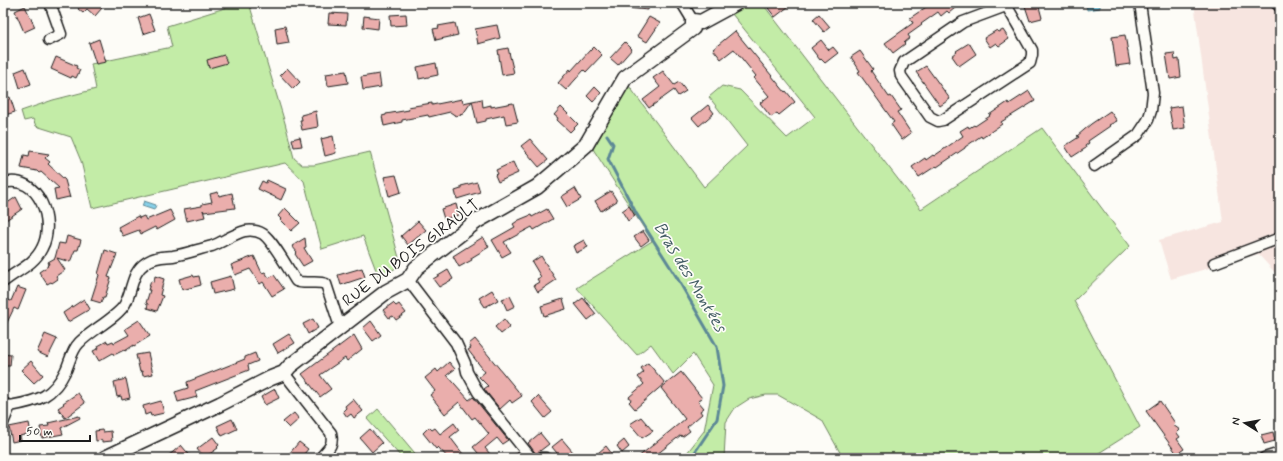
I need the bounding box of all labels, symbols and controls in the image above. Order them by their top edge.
street label: RUE DU BOIS GIRAULT [338,195,484,311]
water label: Bras des Montées [649,218,732,337]
north arrow [1225,403,1265,443]
text: N [1229,416,1244,426]
scale bar [20,417,90,443]
text: 50 m [26,424,53,440]

